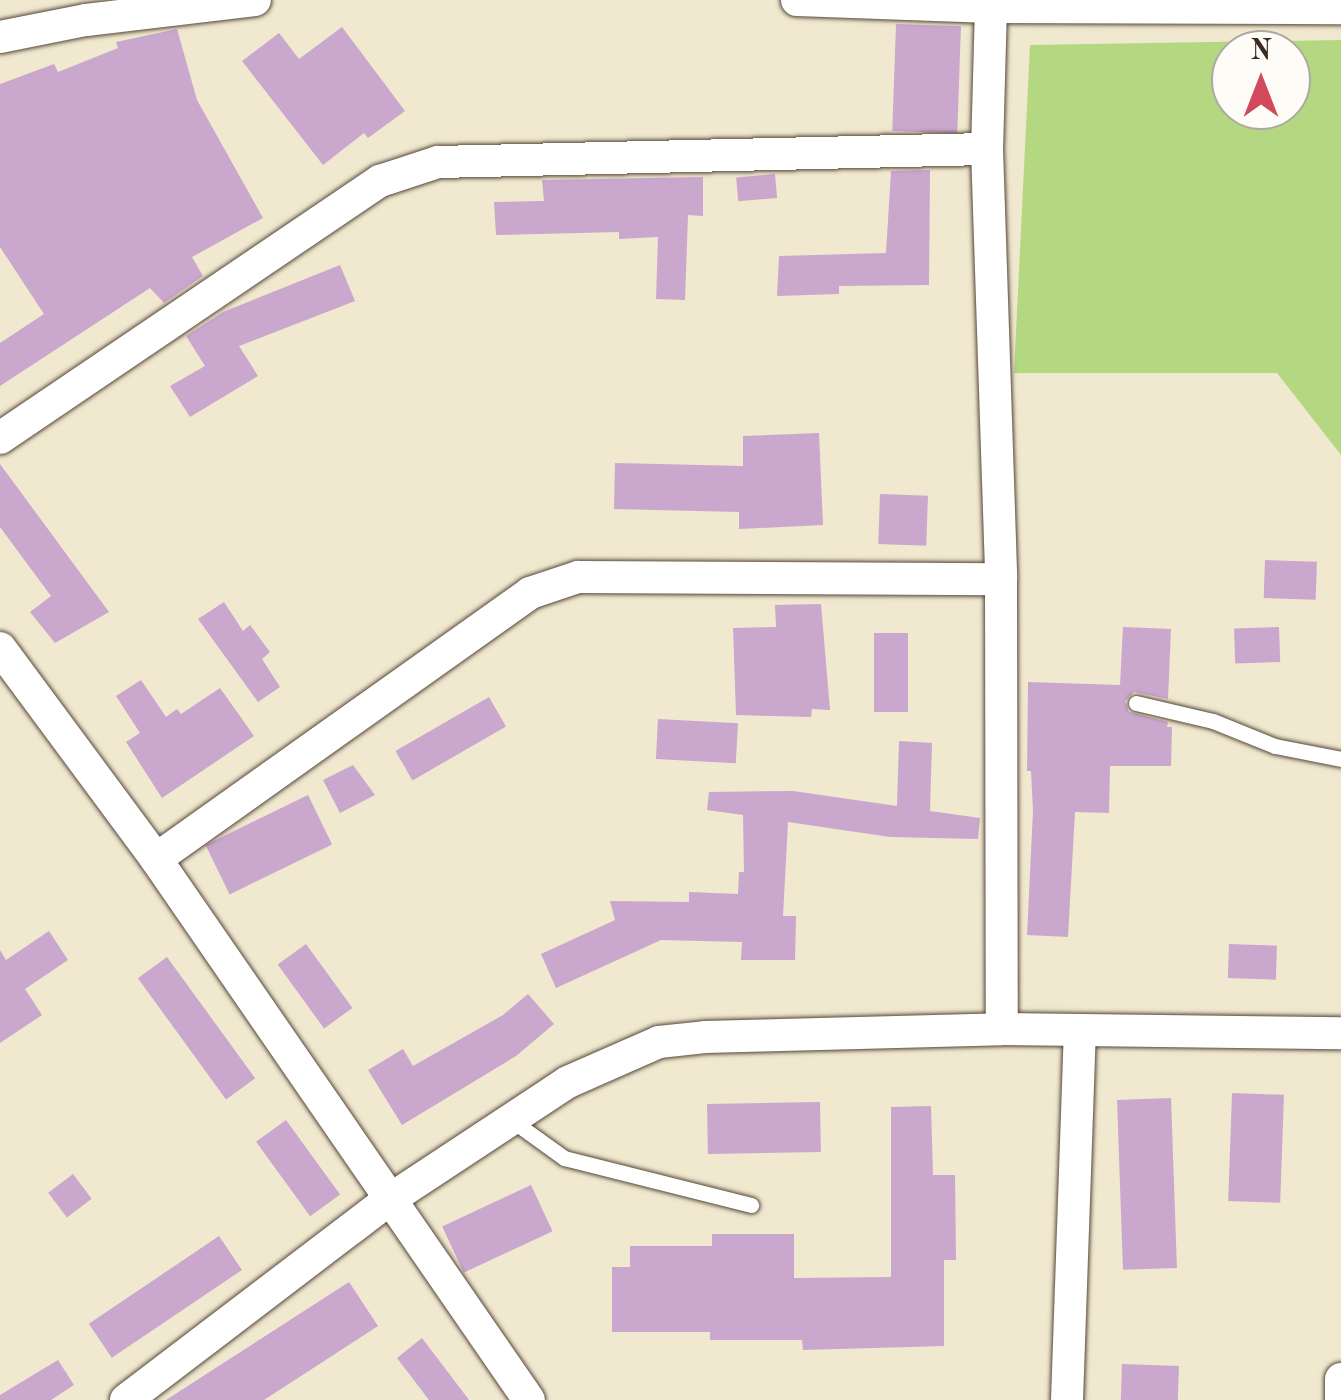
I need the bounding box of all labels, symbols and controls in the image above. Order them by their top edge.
north arrow [1211,30,1311,130]
text: N [1250,38,1272,66]

